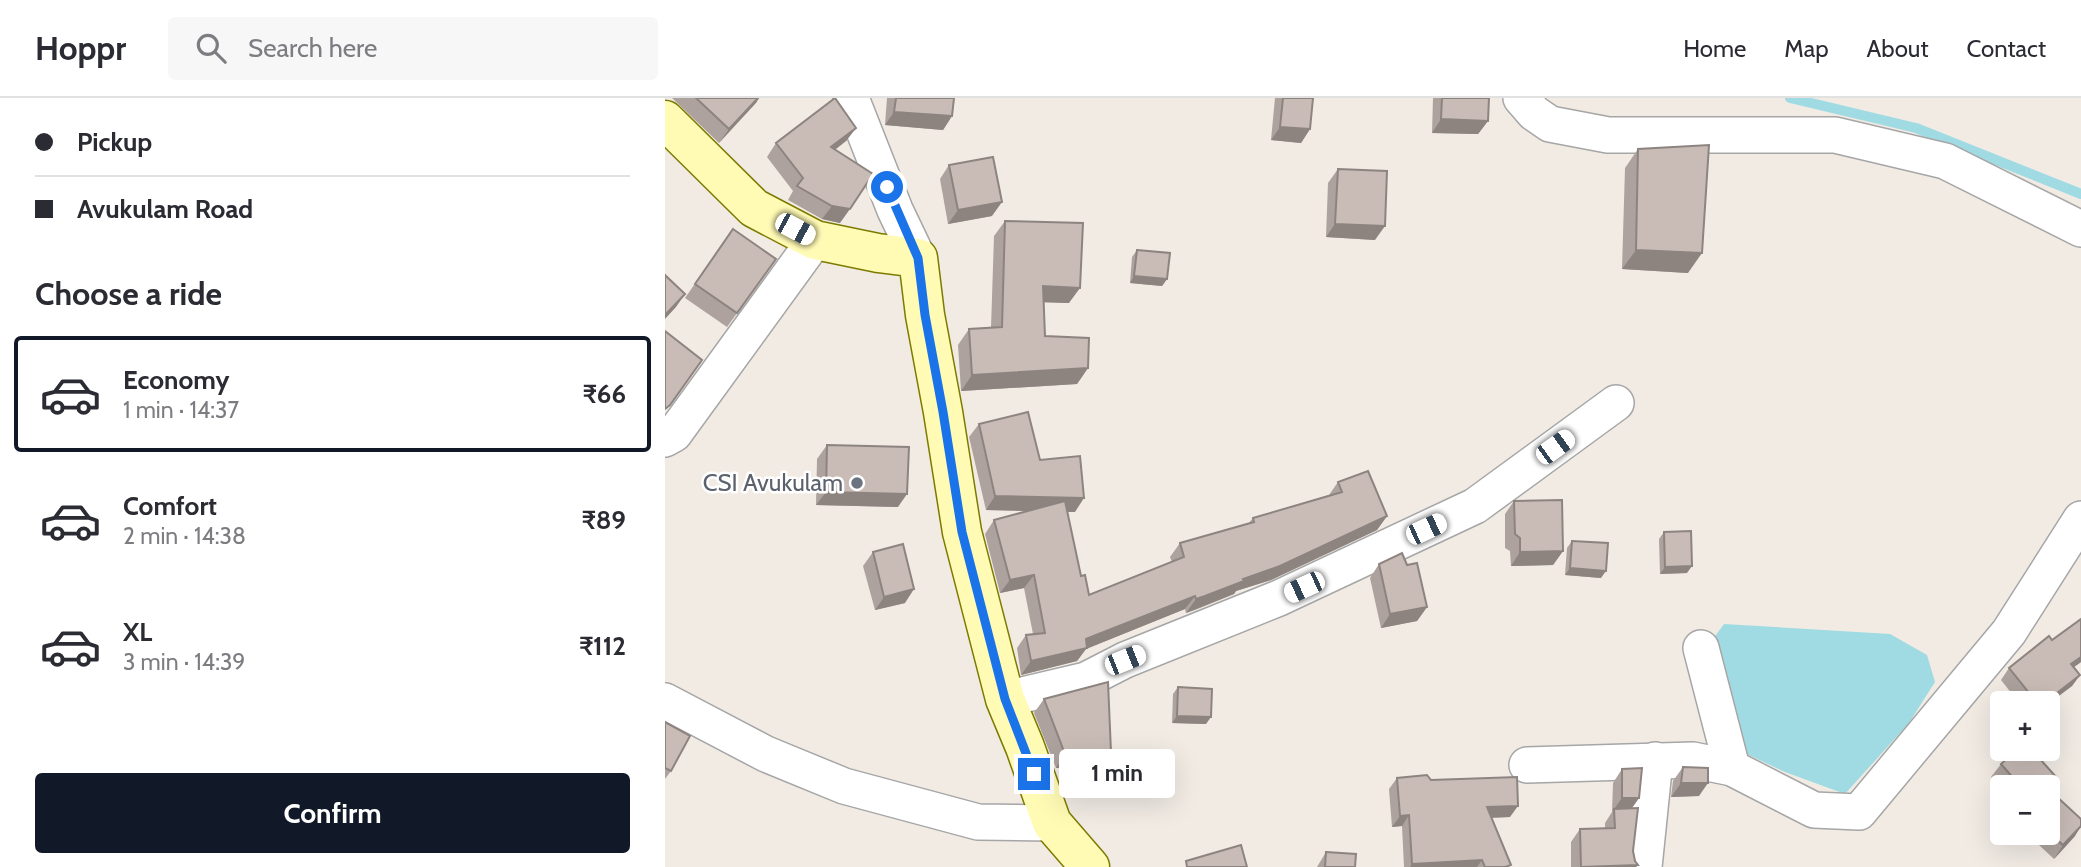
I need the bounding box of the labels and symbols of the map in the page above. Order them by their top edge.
route start [871,171,903,203]
car [772,210,819,248]
car [1532,426,1579,468]
place label: CSI Avukulam [703,468,843,497]
marker: CSI Avukulam [849,475,865,491]
car [1403,511,1450,547]
car [1281,569,1328,605]
car [1102,642,1149,678]
callout: 1 min [1059,750,1174,798]
route end [1018,758,1050,790]

